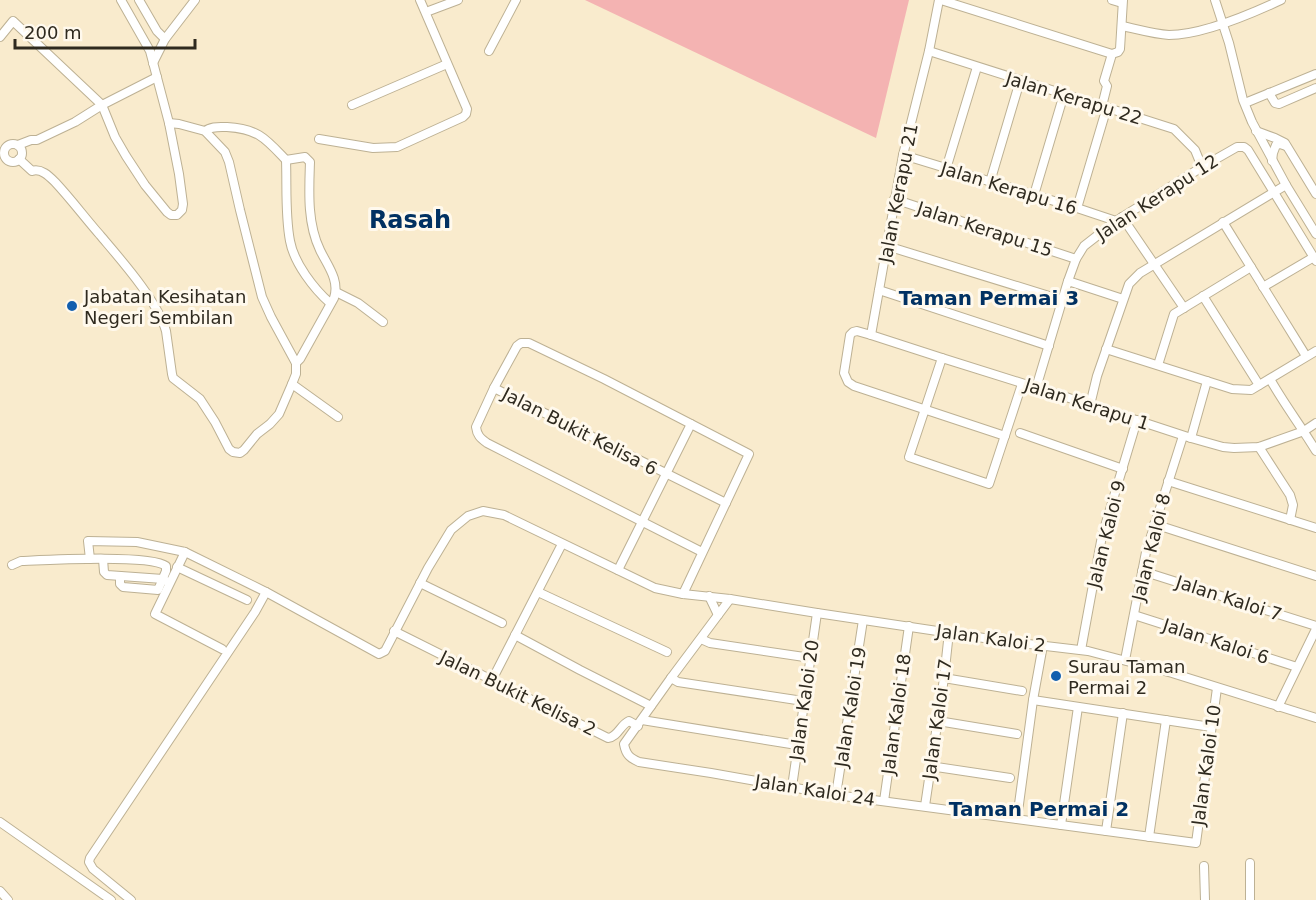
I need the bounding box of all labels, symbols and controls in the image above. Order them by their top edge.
scale bar [15,12,195,50]
text: 200 m [24,22,82,43]
street label: Jalan Kerapu 22 [1002,67,1145,129]
street label: Jalan Kerapu 21 [874,122,922,265]
street label: Jalan Kerapu 12 [1091,150,1222,245]
street label: Jalan Kerapu 16 [937,157,1080,219]
street label: Jalan Kerapu 15 [914,197,1055,261]
district label: Rasah [369,206,451,234]
place label: Jabatan Kesihatan Negeri Sembilan [83,286,246,328]
district label: Taman Permai 3 [899,286,1079,310]
marker: Jabatan Kesihatan Negeri Sembilan [65,299,79,313]
street label: Jalan Kerapu 1 [1021,374,1152,434]
street label: Jalan Bukit Kelisa 6 [498,382,661,479]
street label: Jalan Kaloi 9 [1082,478,1130,591]
street label: Jalan Kaloi 8 [1127,491,1175,604]
street label: Jalan Kaloi 7 [1172,571,1285,625]
street label: Jalan Kaloi 6 [1159,614,1272,668]
street label: Jalan Kaloi 2 [934,620,1047,656]
street label: Jalan Kaloi 20 [785,638,823,763]
street label: Jalan Kaloi 19 [830,645,870,770]
street label: Jalan Bukit Kelisa 2 [436,646,599,740]
street label: Jalan Kaloi 18 [877,652,915,777]
place label: Surau Taman Permai 2 [1068,656,1185,698]
street label: Jalan Kaloi 17 [918,657,956,782]
marker: Surau Taman Permai 2 [1049,669,1063,683]
street label: Jalan Kaloi 10 [1187,703,1225,828]
street label: Jalan Kaloi 24 [752,770,877,810]
district label: Taman Permai 2 [949,797,1129,821]

